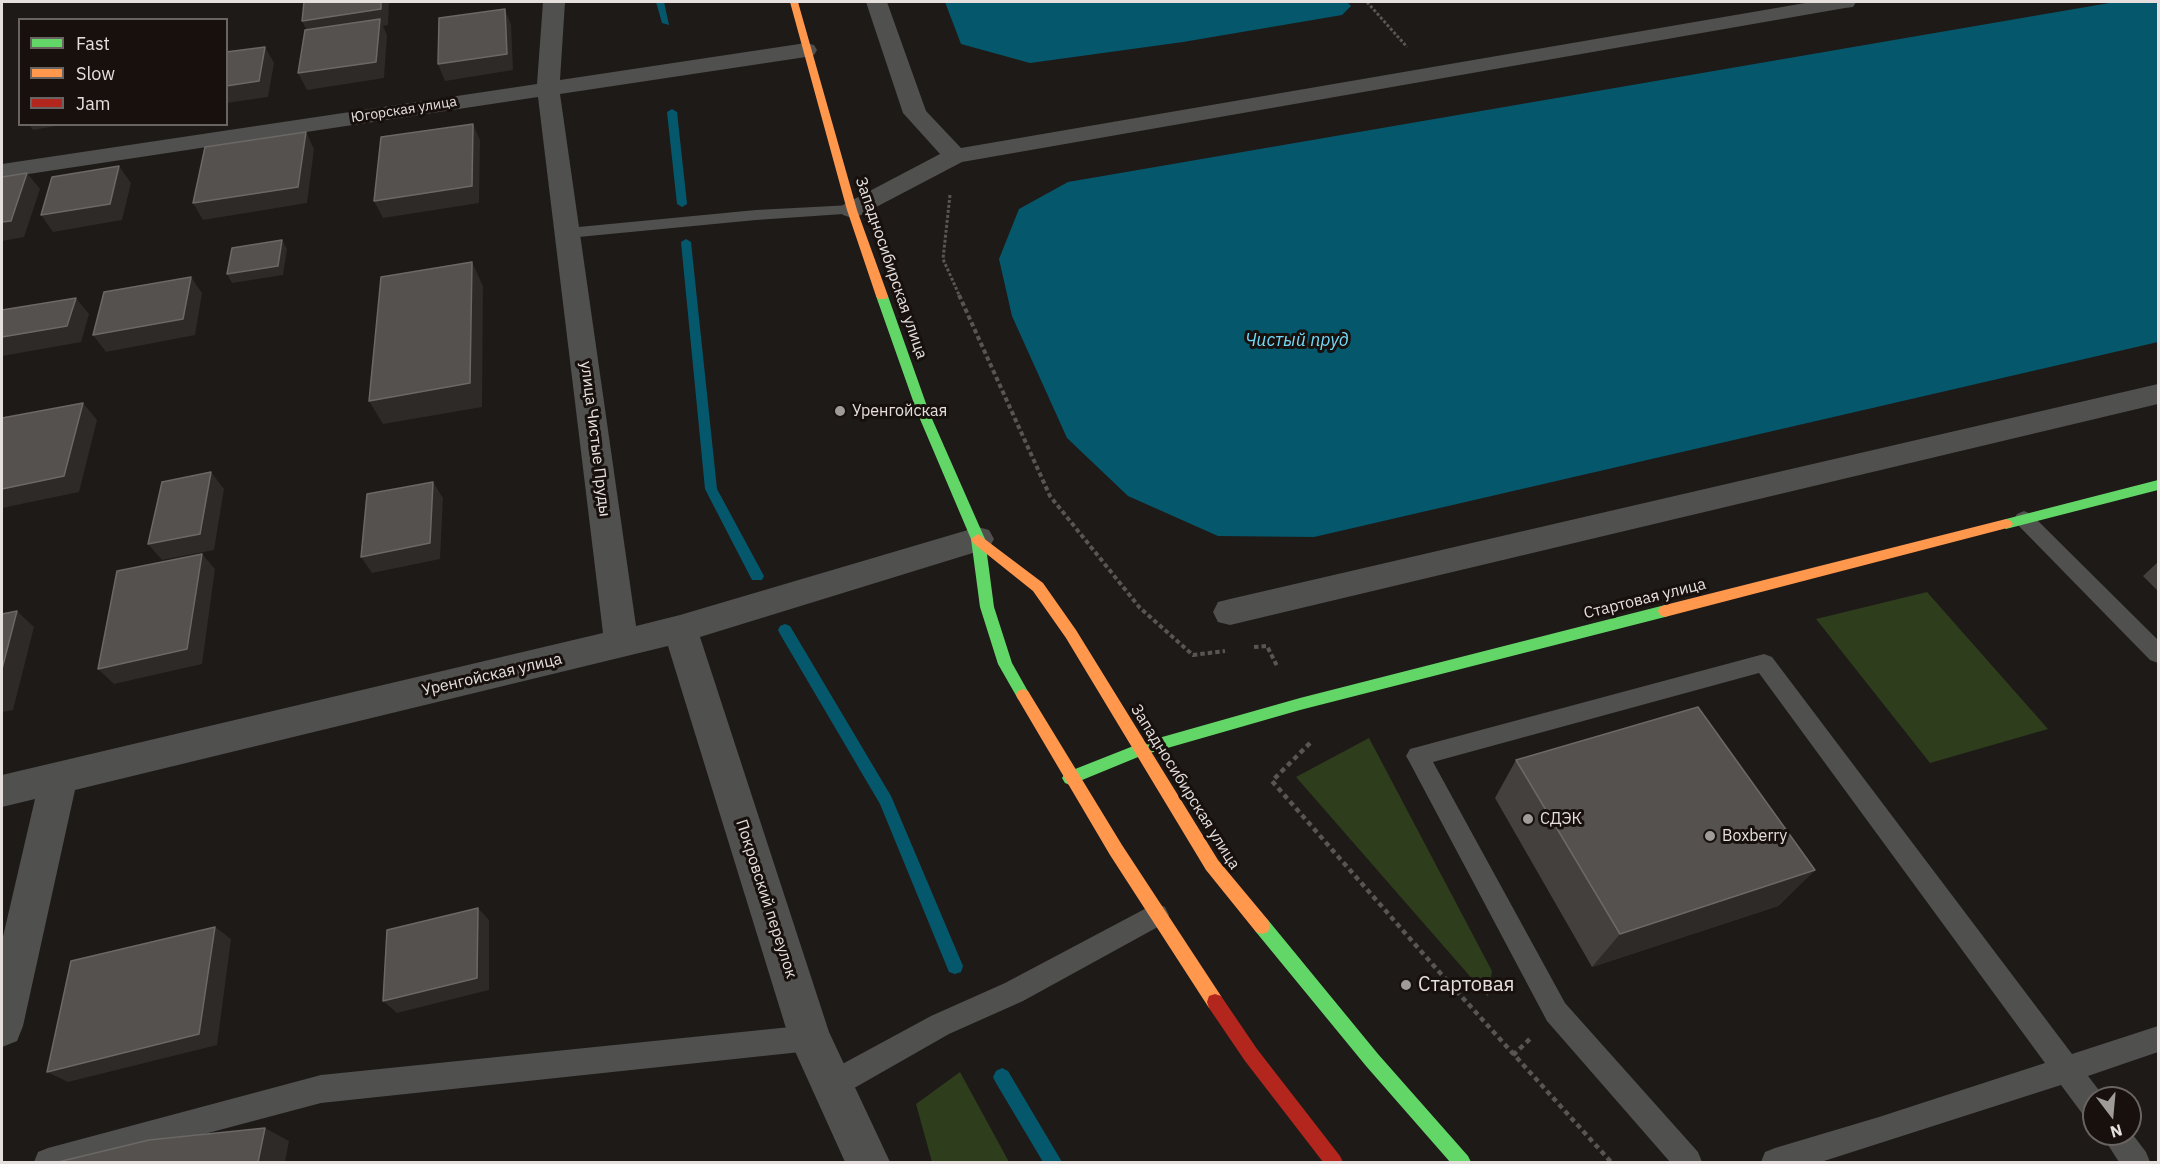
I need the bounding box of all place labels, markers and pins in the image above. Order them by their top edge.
place label: Уренгойская [852,401,947,421]
marker: Уренгойская [833,404,847,418]
place label: СДЭК [1540,809,1582,829]
marker: СДЭК [1521,812,1535,826]
place label: Boxberry [1722,826,1787,846]
marker: Boxberry [1703,829,1717,843]
place label: Стартовая [1418,973,1514,997]
marker: Стартовая [1399,978,1413,992]

